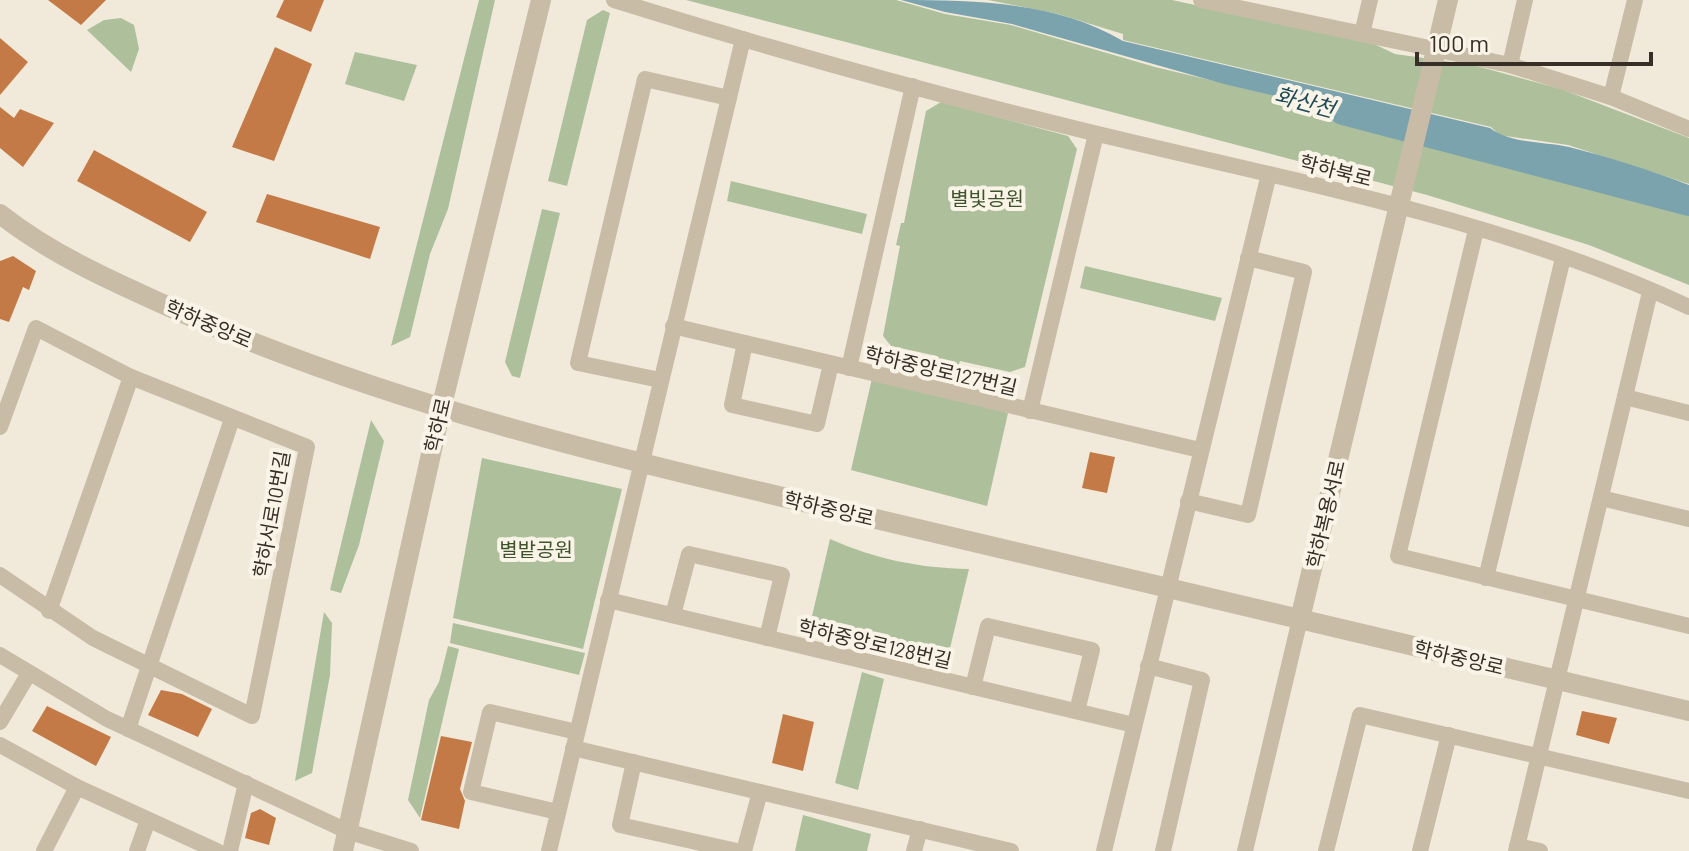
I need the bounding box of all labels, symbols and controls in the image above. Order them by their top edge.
scale bar [1417,16,1651,66]
text: 100 m [1429,28,1489,57]
water label: 화산천 [1272,81,1340,122]
street label: 학하북로 [1297,149,1375,191]
park label: 별빛공원 [950,186,1024,210]
street label: 학하중앙로 [162,294,256,352]
street label: 학하중앙로127번길 [862,341,1020,399]
street label: 학하로 [419,395,455,455]
street label: 학하서로10번길 [248,449,294,579]
street label: 학하복용서로 [1301,458,1349,570]
street label: 학하중앙로 [781,486,877,530]
park label: 별밭공원 [499,537,573,561]
street label: 학하중앙로128번길 [796,614,954,672]
street label: 학하중앙로 [1411,635,1507,679]

